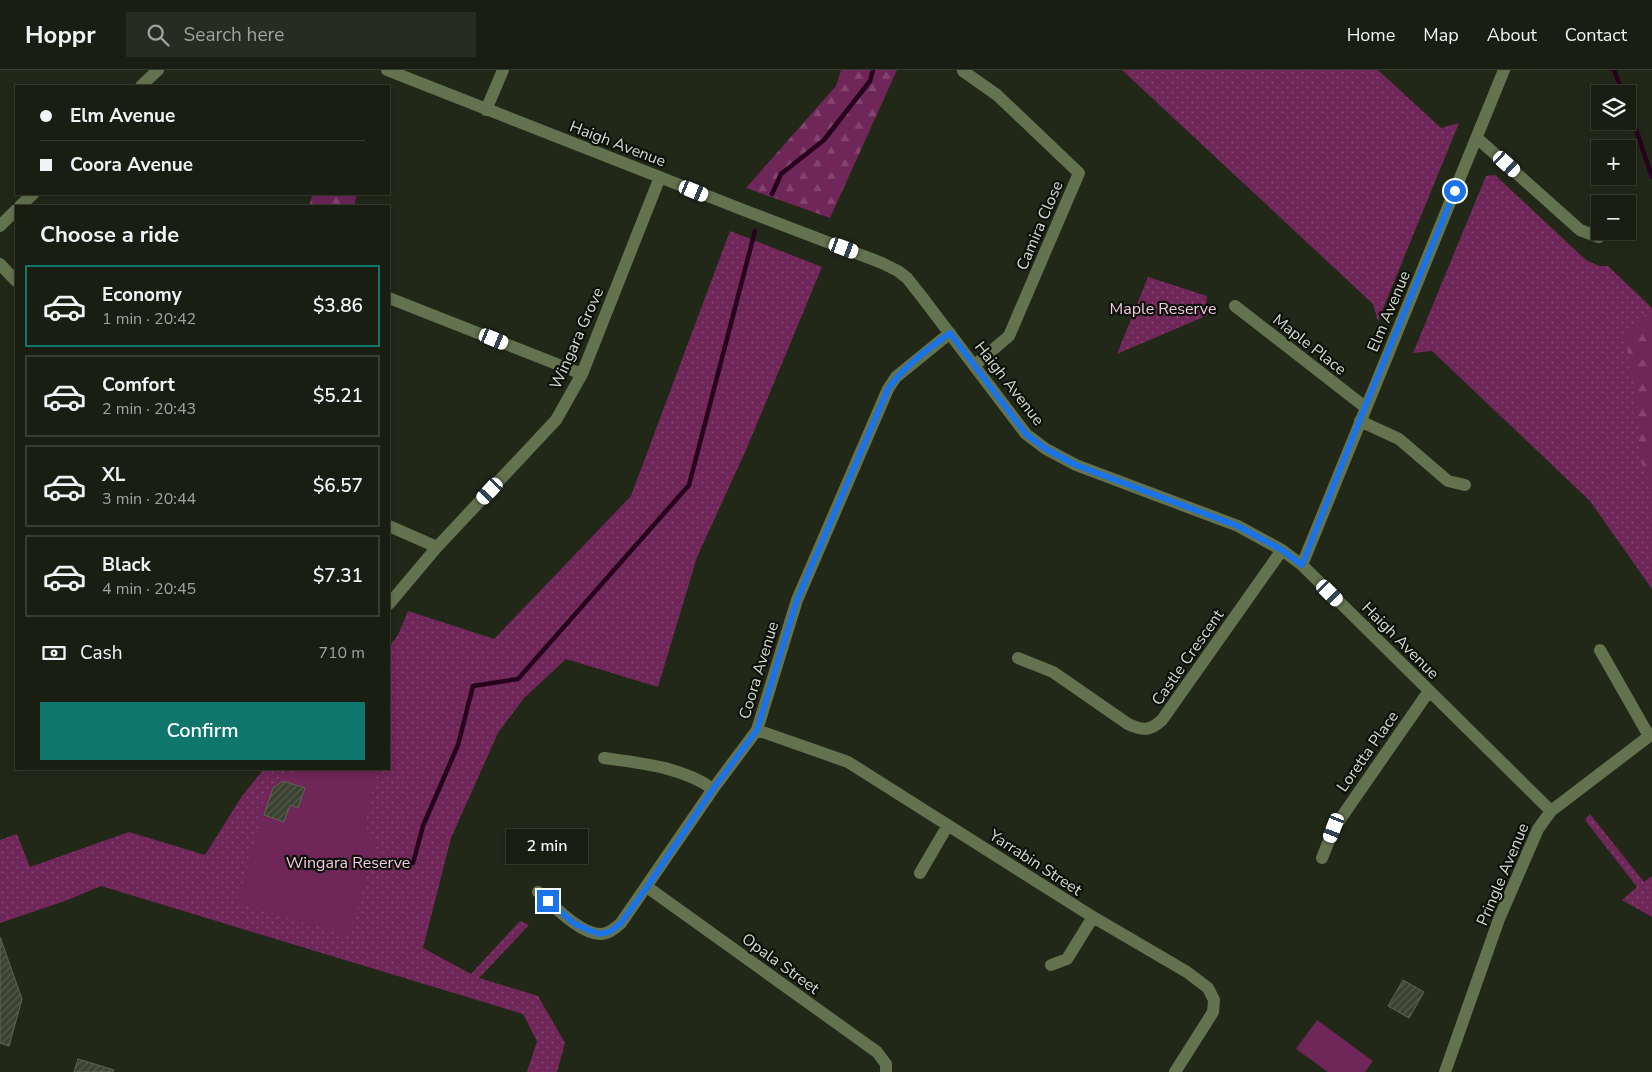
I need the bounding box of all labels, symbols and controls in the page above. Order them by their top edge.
search box [126,12,476,57]
text: Hoppr [25,19,96,51]
icon: search [144,21,172,49]
text: Search here [184,22,284,48]
text: Home [1347,23,1395,47]
text: Map [1423,23,1459,47]
text: About [1487,23,1537,47]
text: Contact [1565,23,1627,47]
map controls [1591,85,1636,240]
button: layers [1591,85,1636,130]
text: Elm Avenue [70,103,175,129]
street label: Haigh Avenue [566,115,669,172]
button: + [1591,140,1636,185]
car [1490,148,1523,180]
text: Coora Avenue [70,152,193,178]
street label: Camira Close [1011,177,1069,273]
car [677,178,710,204]
route start [1444,180,1466,202]
button: − [1591,195,1636,240]
text: Choose a ride [40,220,179,250]
car [827,236,860,260]
street label: Elm Avenue [1362,267,1416,355]
text: Economy [102,282,182,308]
icon: car [42,284,87,329]
street label: Wingara Grove [545,284,609,393]
text: $3.86 [313,293,363,319]
park label: Maple Reserve [1110,298,1216,320]
text: 1 min · 20:42 [102,308,196,330]
street label: Maple Place [1268,309,1351,381]
car [477,326,510,352]
street label: Haigh Avenue [969,337,1049,430]
text: Comfort [102,372,175,398]
icon: car [42,374,87,419]
text: $5.21 [313,383,363,409]
text: 2 min · 20:43 [102,398,196,420]
text: XL [102,462,125,488]
icon: car [42,464,87,509]
text: $6.57 [313,473,363,499]
car [474,475,505,507]
text: 3 min · 20:44 [102,488,196,510]
text: Black [102,552,151,578]
icon: car [42,554,87,599]
text: $7.31 [313,563,363,589]
car [1314,577,1345,609]
text: 4 min · 20:45 [102,578,196,600]
street label: Haigh Avenue [1357,597,1444,684]
street label: Castle Crescent [1147,605,1229,710]
street label: Coora Avenue [734,619,784,722]
icon: cash [40,639,68,667]
text: Cash [80,640,122,666]
text: 710 m [318,642,365,664]
button: Confirm [40,702,365,760]
street label: Loretta Place [1332,707,1404,797]
car [1321,811,1346,845]
street label: Pringle Avenue [1471,820,1534,929]
street label: Yarrabin Street [984,824,1086,901]
callout: 2 min [507,828,589,864]
text: 2 min [527,835,567,857]
park label: Wingara Reserve [286,852,410,874]
route end [537,890,559,912]
street label: Opala Street [737,928,824,1000]

